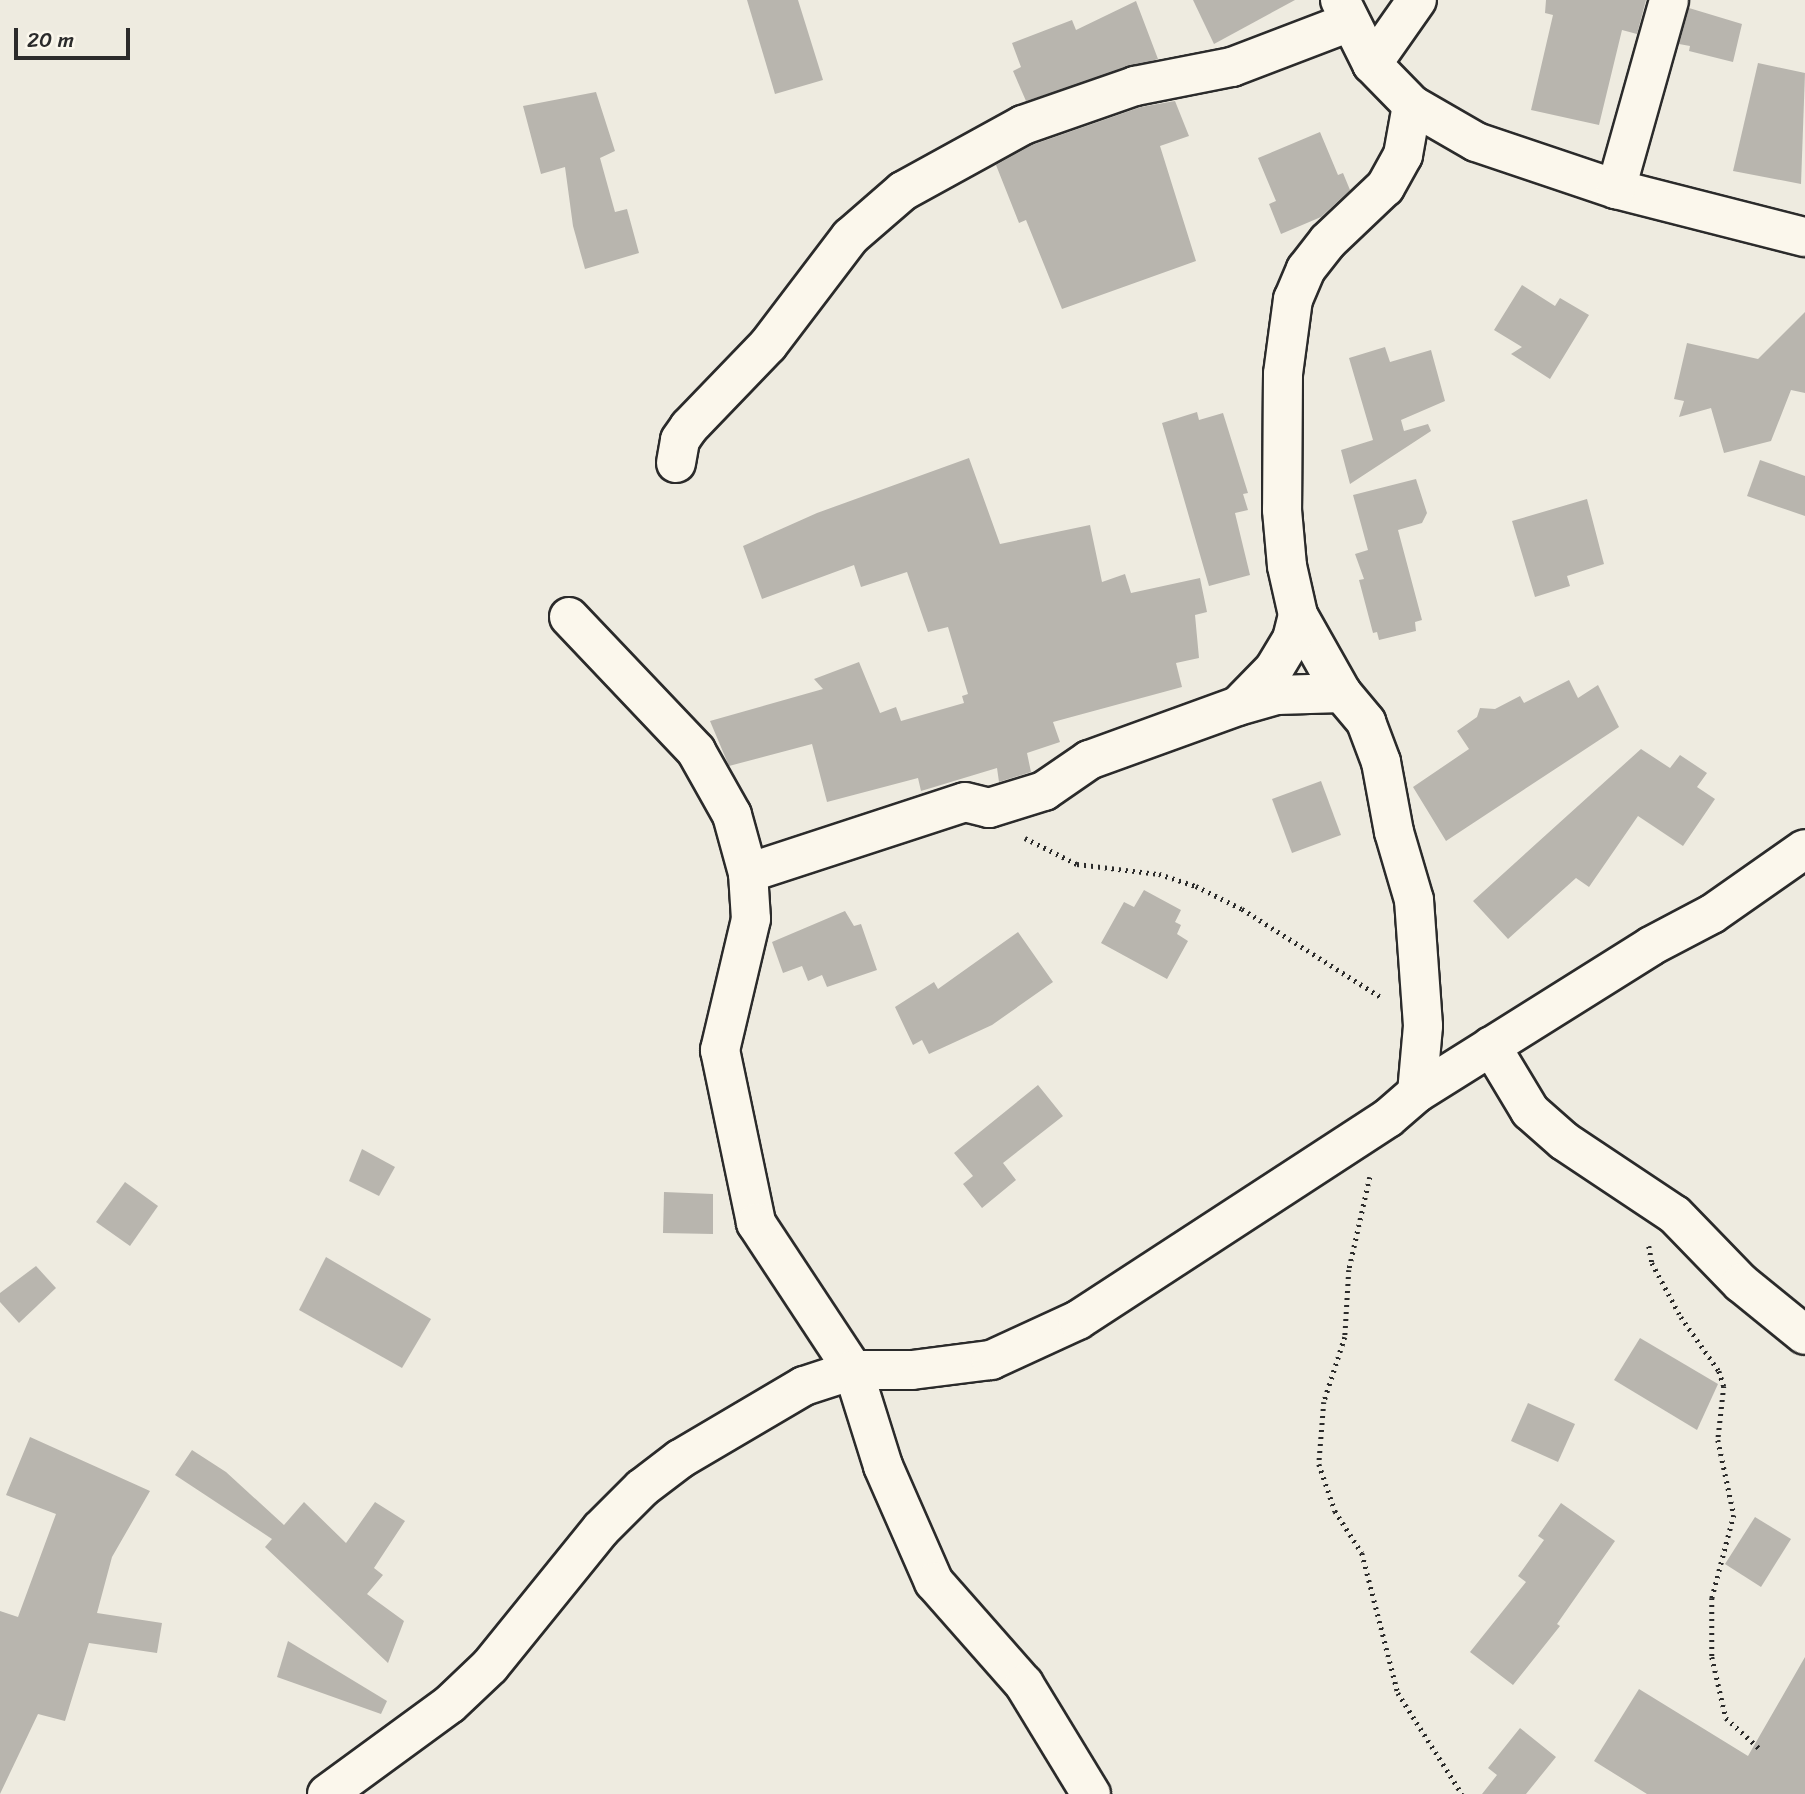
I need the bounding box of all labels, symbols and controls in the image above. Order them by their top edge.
scale bar [18,14,133,58]
text: 20 m [27,21,74,59]

